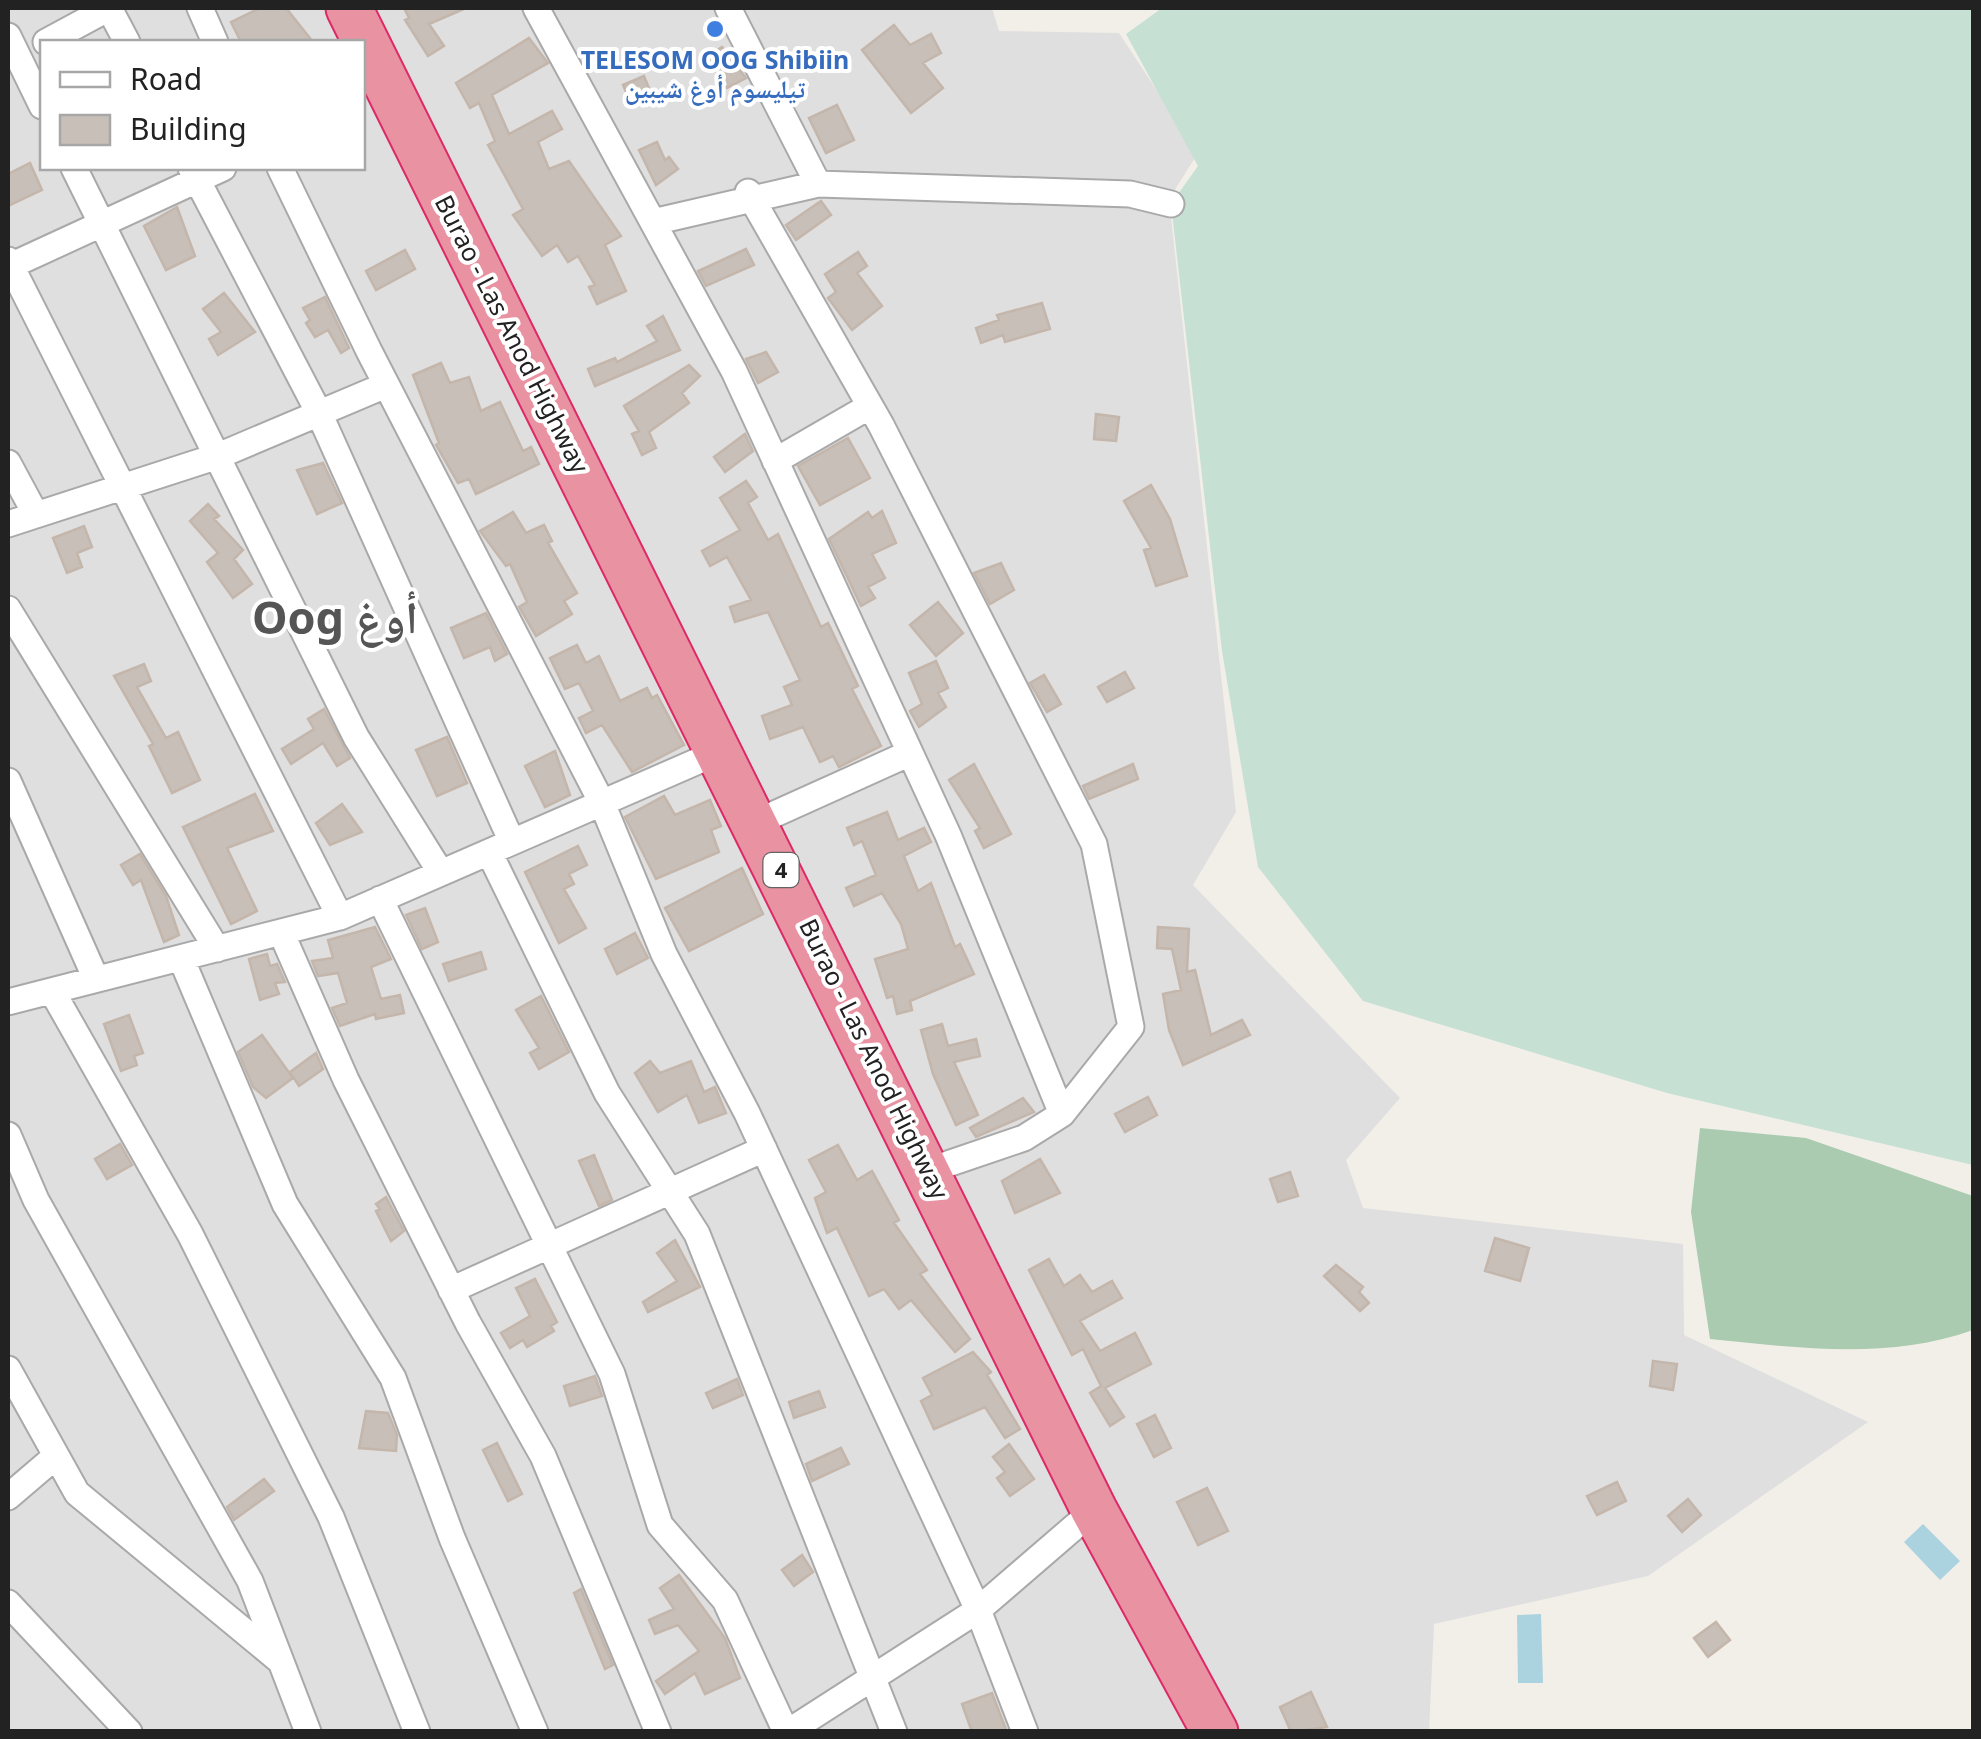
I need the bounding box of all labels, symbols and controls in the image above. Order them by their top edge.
marker: TELESOM OOG Shibiin تيليسوم أوغ شيبين [704,18,726,40]
legend [40,40,365,170]
place label: TELESOM OOG Shibiin تيليسوم أوغ شيبين [581,42,849,107]
text: Road [130,58,202,99]
text: Building [130,108,247,149]
street label: Burao - Las Anod Highway [428,189,598,479]
district label: Oog أوغ [252,586,418,648]
road number: 4 [764,853,798,887]
street label: Burao - Las Anod Highway [792,913,958,1205]

